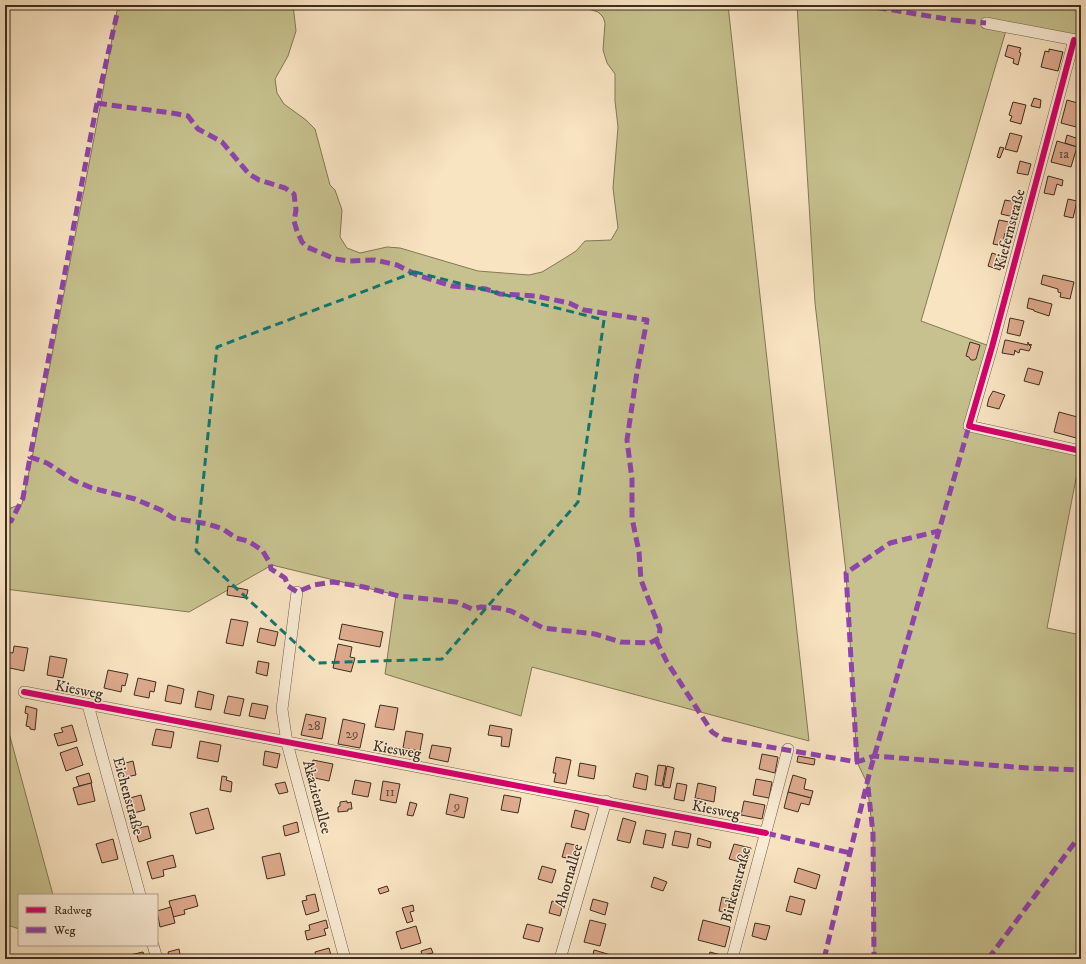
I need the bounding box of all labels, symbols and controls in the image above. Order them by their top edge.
house number: 1a [1059,146,1070,162]
street label: Kiefernstraße [990,187,1030,271]
street label: Kiesweg [53,676,105,704]
house number: 28 [308,718,320,734]
house number: 29 [346,726,358,742]
street label: Kiesweg [371,736,423,764]
street label: Eichenstraße [108,755,148,837]
street label: Akazienallee [298,758,336,836]
house number: 11 [385,784,395,800]
street label: Kiesweg [690,796,742,824]
house number: 9 [453,798,460,814]
street label: Ahornallee [551,842,587,910]
street label: Birkenstraße [717,845,755,925]
legend [18,894,158,946]
text: Radweg [54,903,92,918]
text: Weg [53,923,75,938]

